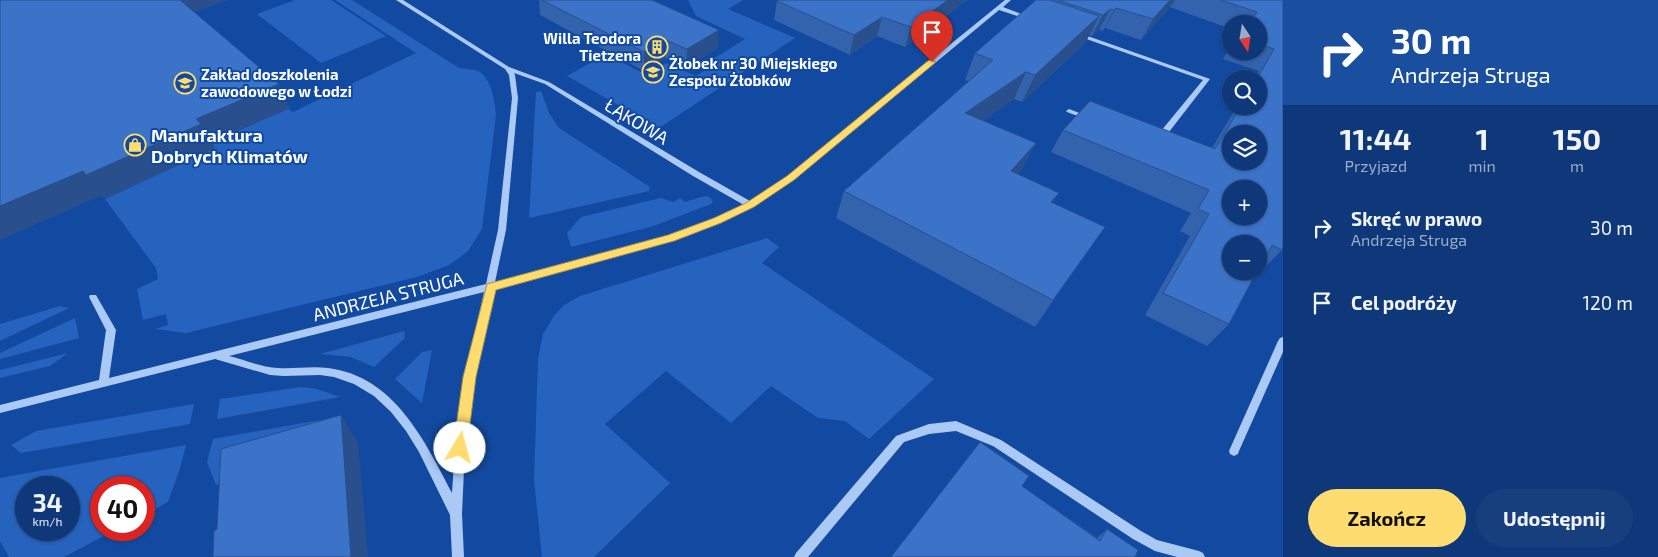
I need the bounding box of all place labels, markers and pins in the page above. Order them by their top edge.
pin [911,11,953,62]
place label: Willa Teodora Tietzena [543,29,641,64]
building icon: Willa Teodora Tietzena [645,35,669,59]
place label: Żłobek nr 30 Miejskiego Zespołu Żłobków [669,54,838,89]
school or university icon: Żłobek nr 30 Miejskiego Zespołu Żłobków [641,60,665,84]
place label: Zakład doszkolenia zawodowego w Łodzi [201,65,352,100]
school or university icon: Zakład doszkolenia zawodowego w Łodzi [173,71,197,95]
place label: Manufaktura Dobrych Klimatów [151,124,308,167]
shop icon: Manufaktura Dobrych Klimatów [123,133,147,157]

